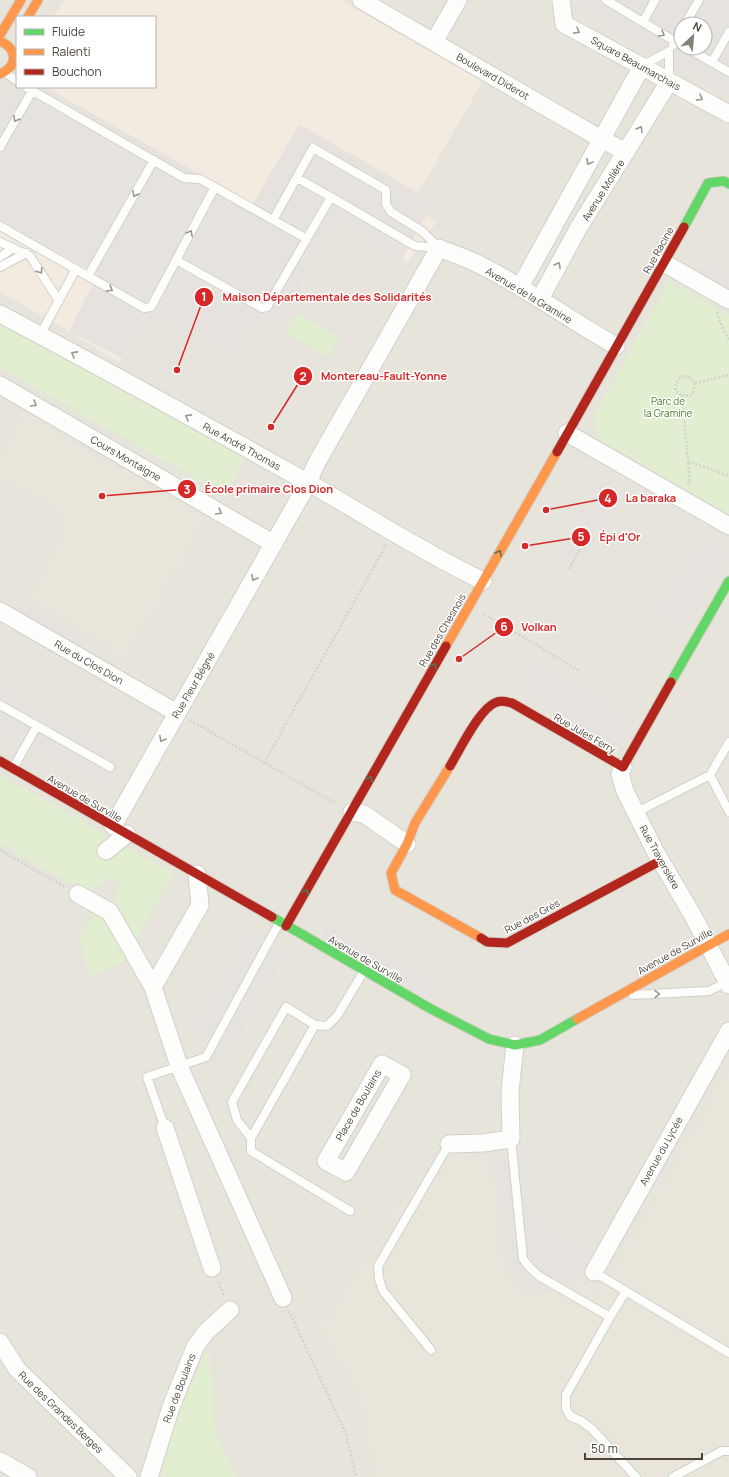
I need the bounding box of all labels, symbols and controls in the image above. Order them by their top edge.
legend [16,16,156,88]
north arrow [673,16,713,56]
text: N [691,18,705,35]
text: Fluide [52,23,85,40]
one-way arrow [573,26,580,34]
one-way arrow [658,29,665,37]
street label: Square Beaumarchais [589,33,683,93]
text: Ralenti [52,43,91,60]
street label: Boulevard Diderot [454,49,532,103]
text: Bouchon [52,63,102,80]
one-way arrow [696,94,703,101]
one-way arrow [13,115,20,122]
one-way arrow [635,127,642,134]
street label: Avenue Molière [578,156,628,224]
one-way arrow [586,157,594,165]
one-way arrow [132,190,139,197]
street label: Rue Racine [639,224,677,276]
one-way arrow [186,230,193,237]
one-way arrow [554,262,561,269]
street label: Avenue de la Gramine [483,264,575,326]
one-way arrow [35,267,43,274]
one-way arrow [106,284,113,291]
callout: Maison Départementale des Solidarités [194,286,439,309]
text: 1 [201,288,207,305]
text: Maison Départementale des Solidarités [222,289,432,304]
one-way arrow [71,351,78,359]
callout: Montereau-Fault-Yonne [293,365,455,388]
text: 2 [299,368,307,385]
text: Montereau-Fault-Yonne [321,368,447,383]
park label: Parc de la Gramine [644,394,692,420]
one-way arrow [30,400,37,407]
one-way arrow [185,414,192,421]
street label: Rue André Thomas [201,419,283,473]
street label: Cours Montaigne [88,432,164,484]
callout: École primaire Clos Dion [177,478,342,501]
text: 3 [184,481,191,498]
text: École primaire Clos Dion [205,481,333,496]
callout: La baraka [598,487,684,510]
text: 4 [604,490,612,507]
text: La baraka [626,490,676,505]
one-way arrow [215,507,222,514]
callout: Épi d'Or [571,525,648,548]
text: 5 [577,528,585,545]
text: Épi d'Or [600,529,641,544]
one-way arrow [495,550,502,557]
one-way arrow [252,573,259,581]
street label: Rue des Chesnois [415,591,469,669]
callout: Volkan [494,615,565,638]
text: 6 [500,618,508,635]
text: Volkan [521,619,557,634]
street label: Rue du Clos Dion [52,637,126,687]
street label: Rue Fleur Bégné [168,649,218,721]
one-way arrow [430,663,437,670]
street label: Rue Jules Ferry [552,710,619,757]
one-way arrow [160,735,167,742]
street label: Avenue de Surville [45,771,125,825]
one-way arrow [366,776,373,783]
street label: Rue Traversière [637,822,683,892]
one-way arrow [301,889,308,896]
street label: Rue des Grès [502,896,562,936]
street label: Avenue de Surville [635,925,715,977]
street label: Avenue de Surville [326,932,406,986]
one-way arrow [654,990,660,998]
street label: Place de Boulains [332,1067,384,1143]
street label: Avenue du Lycée [636,1114,686,1188]
street label: Rue de Boulains [159,1351,199,1425]
street label: Rue des Grandes Berges [16,1368,106,1456]
scale bar [585,1435,702,1461]
text: 50 m [591,1440,618,1457]

